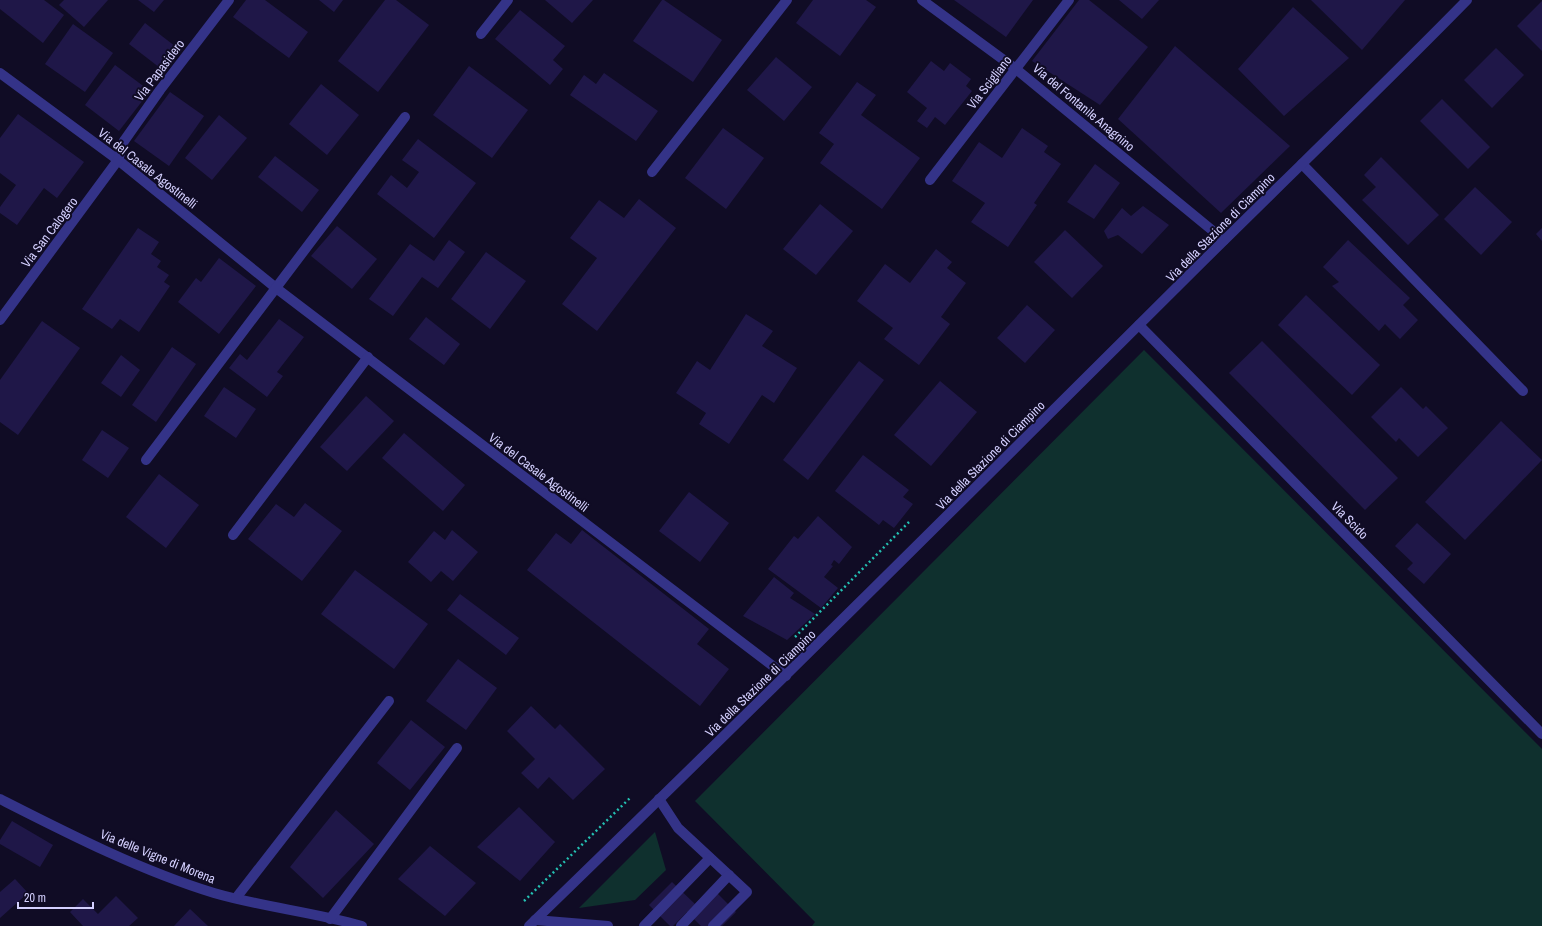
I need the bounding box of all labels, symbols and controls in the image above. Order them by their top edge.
street label: Via Papasidero [131,36,188,105]
street label: Via Scigliano [963,52,1016,112]
street label: Via del Fontanile Anagnino [1029,60,1138,155]
street label: Via del Casale Agostinelli [95,124,201,212]
street label: Via della Stazione di Ciampino [1162,169,1279,285]
street label: Via San Calogero [17,194,81,271]
street label: Via della Stazione di Ciampino [932,397,1049,513]
street label: Via del Casale Agostinelli [485,429,592,516]
street label: Via Scido [1327,498,1372,543]
street label: Via della Stazione di Ciampino [701,626,819,741]
street label: Via delle Vigne di Morena [98,826,218,887]
scale bar [18,884,93,910]
text: 20 m [24,890,46,906]

